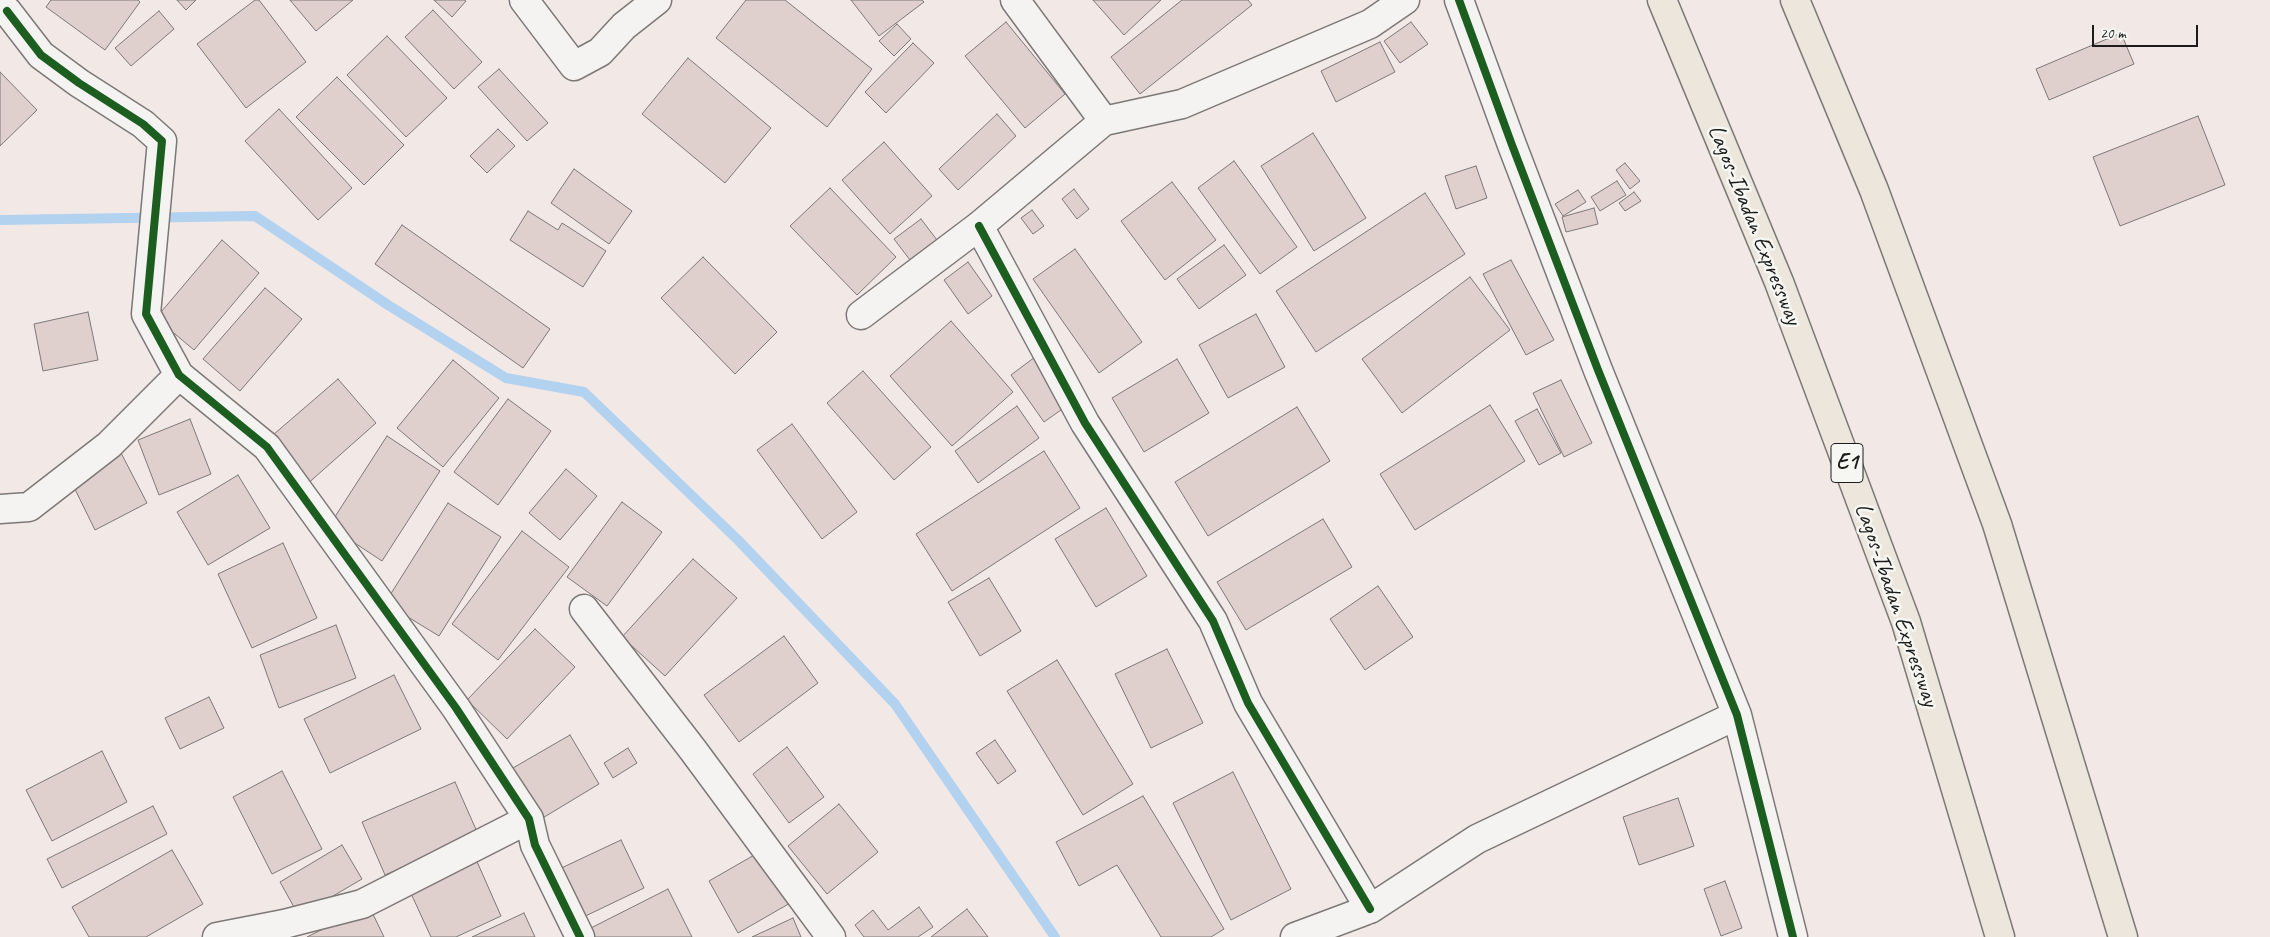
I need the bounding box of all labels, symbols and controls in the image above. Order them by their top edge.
scale bar [2095,15,2201,47]
text: 20 m [2100,24,2126,43]
street label: Lagos-Ibadan Expressway [1701,121,1807,329]
road number: E1 [1831,443,1863,482]
street label: Lagos-Ibadan Expressway [1848,500,1944,710]

